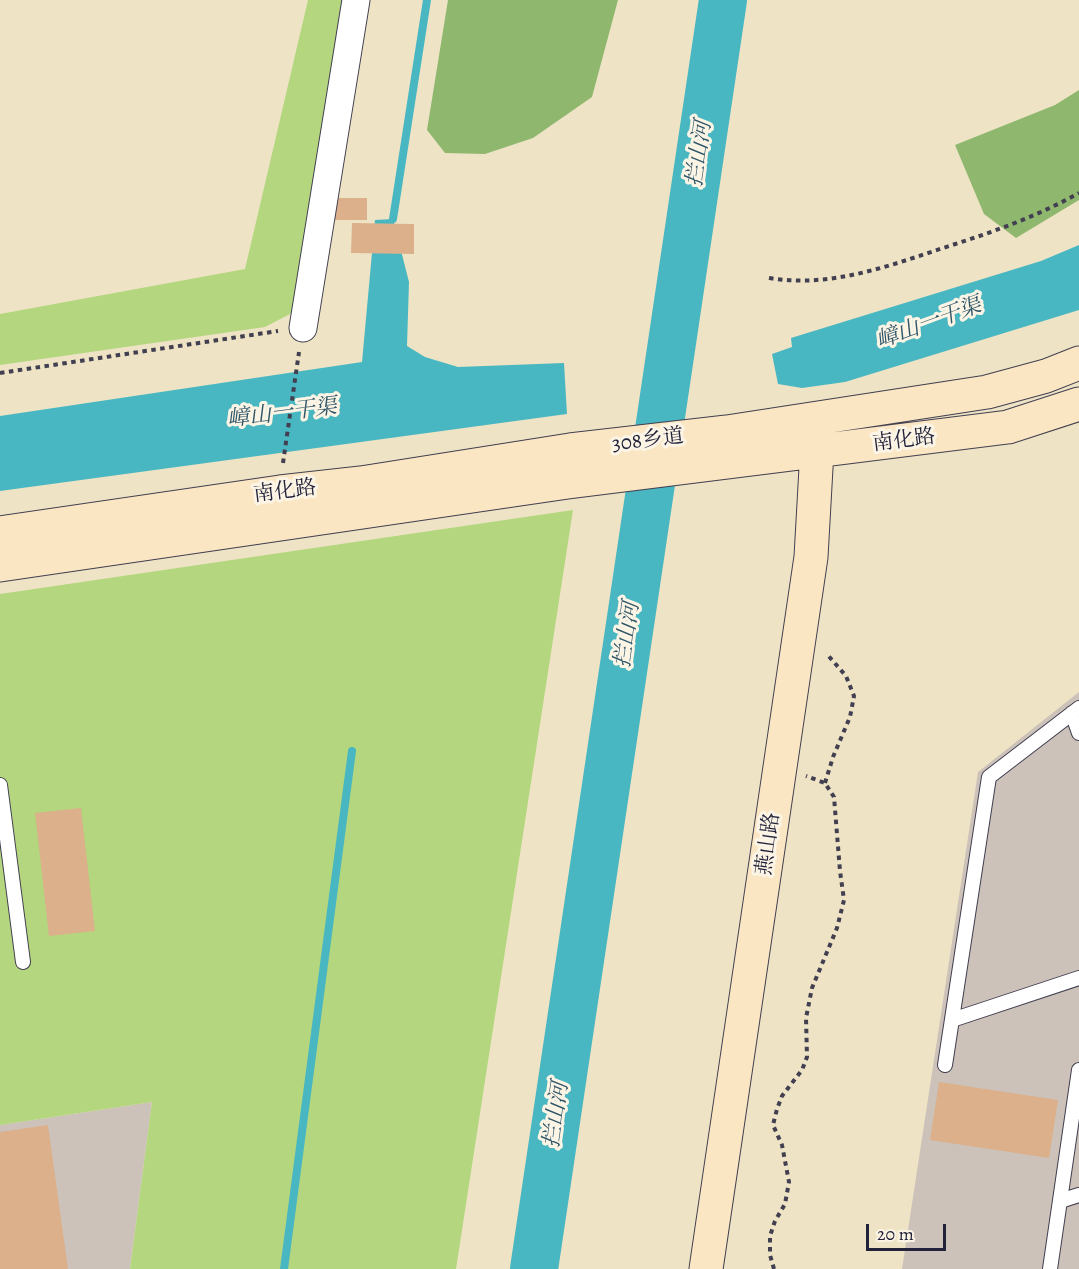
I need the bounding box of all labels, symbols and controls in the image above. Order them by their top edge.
water label: 拦山河 [682,119,718,189]
water label: 嶂山一干渠 [873,293,985,355]
water label: 嶂山一干渠 [226,394,338,434]
street label: 308乡道 [611,424,685,458]
street label: 南化路 [871,425,937,457]
street label: 南化路 [252,476,318,508]
water label: 拦山河 [610,600,646,670]
street label: 燕山路 [752,811,786,877]
water label: 拦山河 [539,1080,575,1150]
scale bar [869,1212,948,1250]
text: 20 m [877,1222,914,1246]

